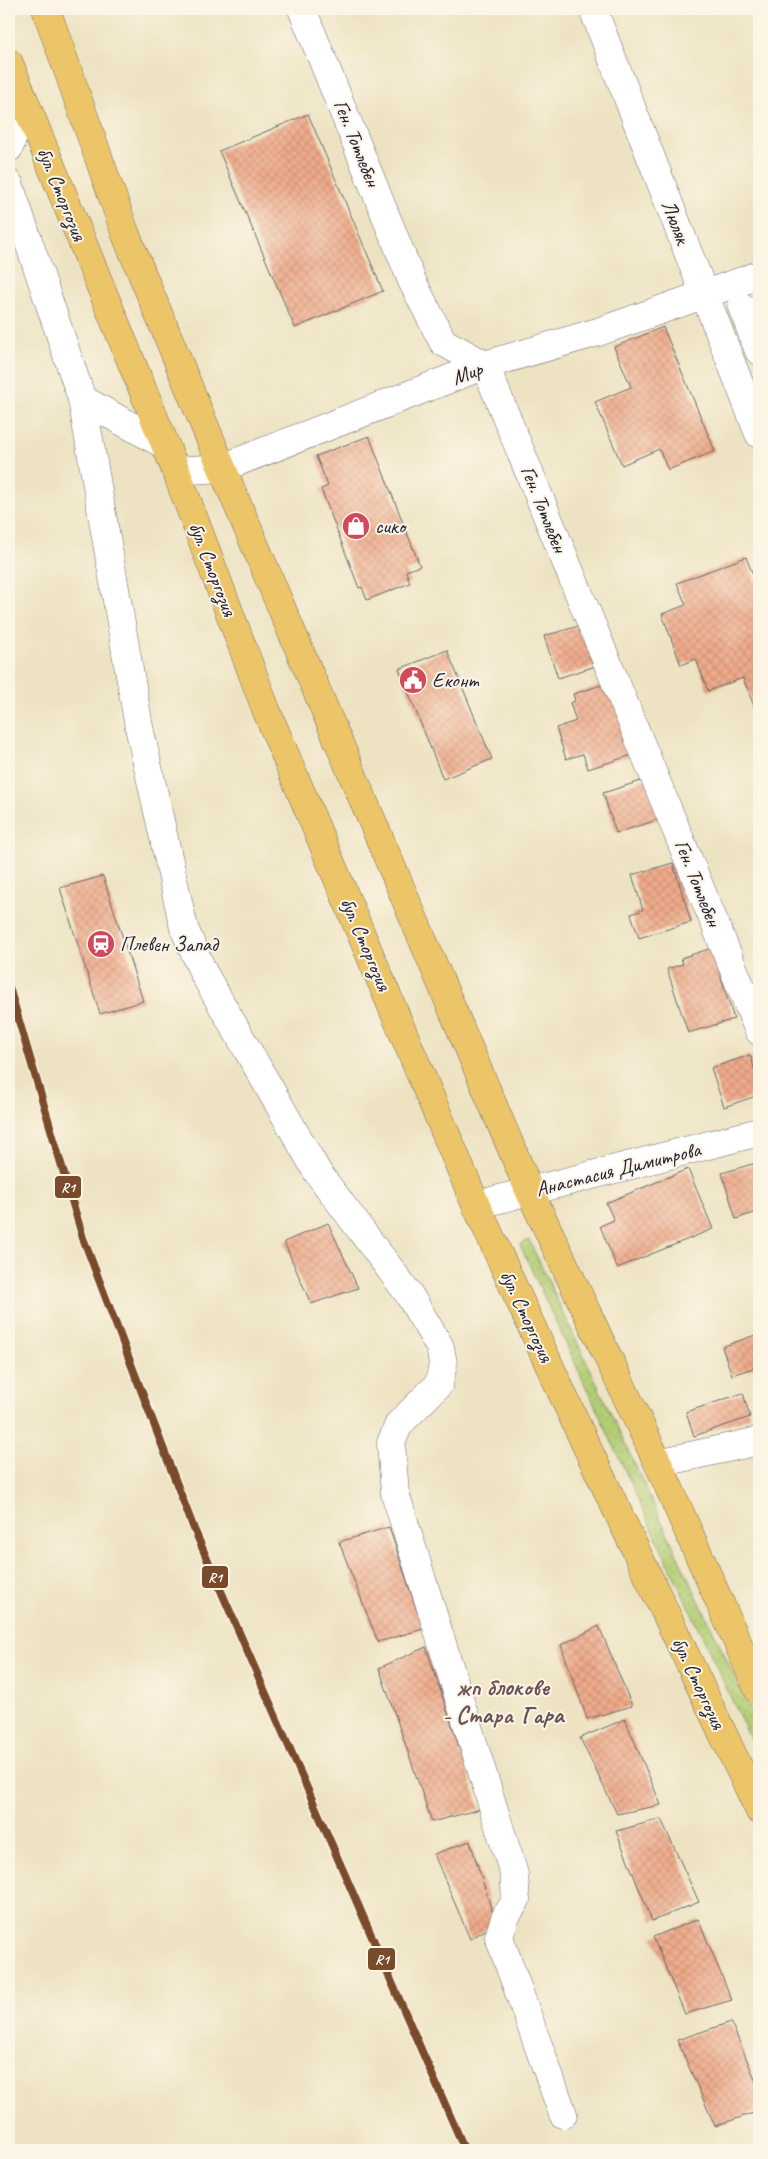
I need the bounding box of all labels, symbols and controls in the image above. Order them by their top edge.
street label: Ген. Тотлебен [328,96,387,192]
street label: бул. Сторгозия [31,143,93,246]
street label: Люляк [656,196,697,250]
street label: Мир [448,355,487,391]
street label: Ген. Тотлебен [515,462,574,558]
shop icon: сико [341,511,371,541]
place label: сико [375,513,408,539]
street label: бул. Сторгозия [182,518,243,621]
public building icon: Еконт [398,665,428,695]
place label: Еконт [432,667,480,693]
street label: Ген. Тотлебен [669,836,728,932]
street label: бул. Сторгозия [334,893,398,996]
station icon: Плевен Запад [86,929,116,959]
place label: Плевен Запад [120,931,220,957]
street label: Анастасия Димитрова [533,1136,705,1202]
line badge: R1 [54,1175,82,1199]
text: R1 [61,1179,77,1196]
street label: бул. Сторгозия [493,1266,560,1368]
line badge: R1 [201,1565,229,1589]
text: R1 [208,1569,224,1586]
street label: бул. Сторгозия [665,1633,732,1735]
district label: жп блокове - Стара Гара [442,1672,566,1730]
line badge: R1 [367,1947,396,1971]
text: R1 [375,1951,391,1968]

